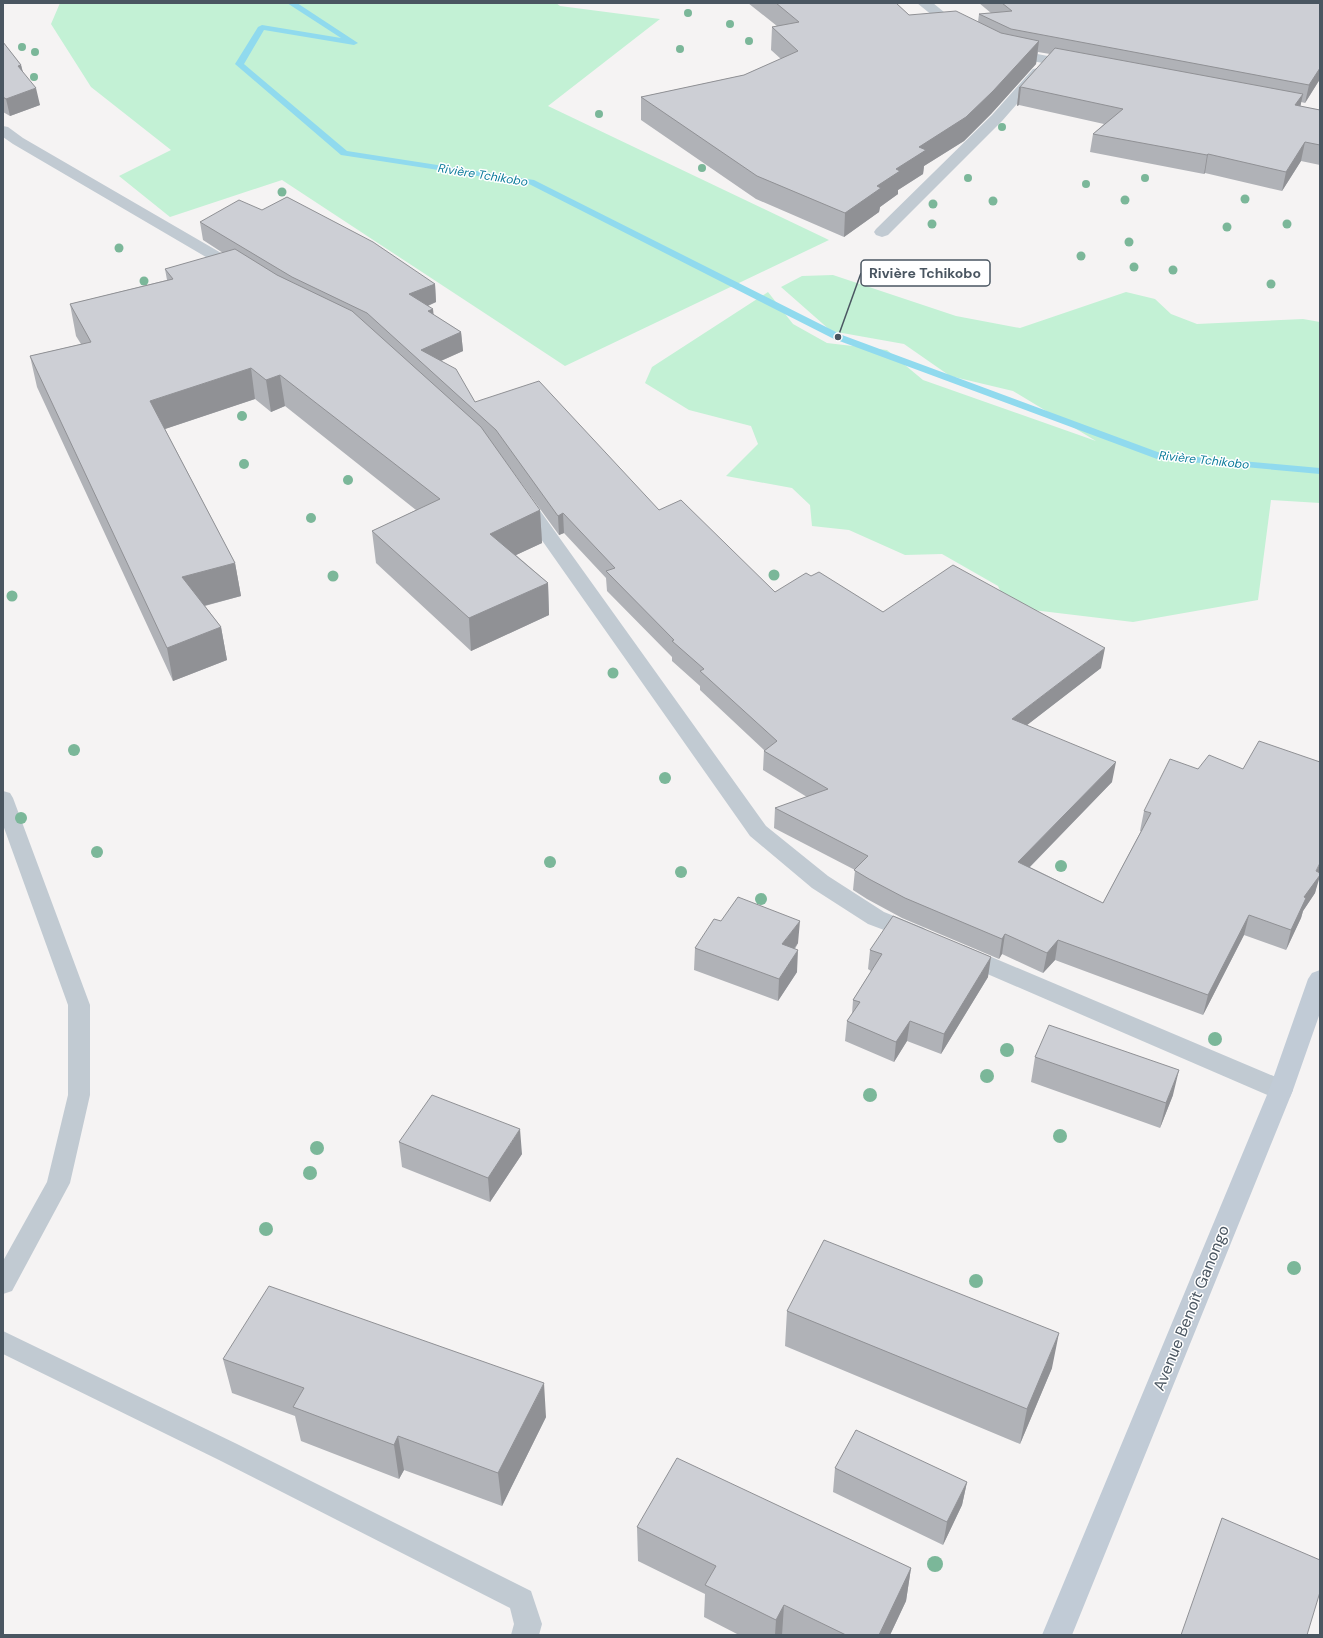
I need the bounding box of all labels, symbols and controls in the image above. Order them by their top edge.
water label: Rivière Tchikobo [437,160,529,190]
callout: Rivière Tchikobo [861,260,990,286]
text: Rivière Tchikobo [869,264,981,282]
water label: Rivière Tchikobo [1158,447,1250,473]
street label: Avenue Benoît Ganongo [1148,1222,1234,1394]

